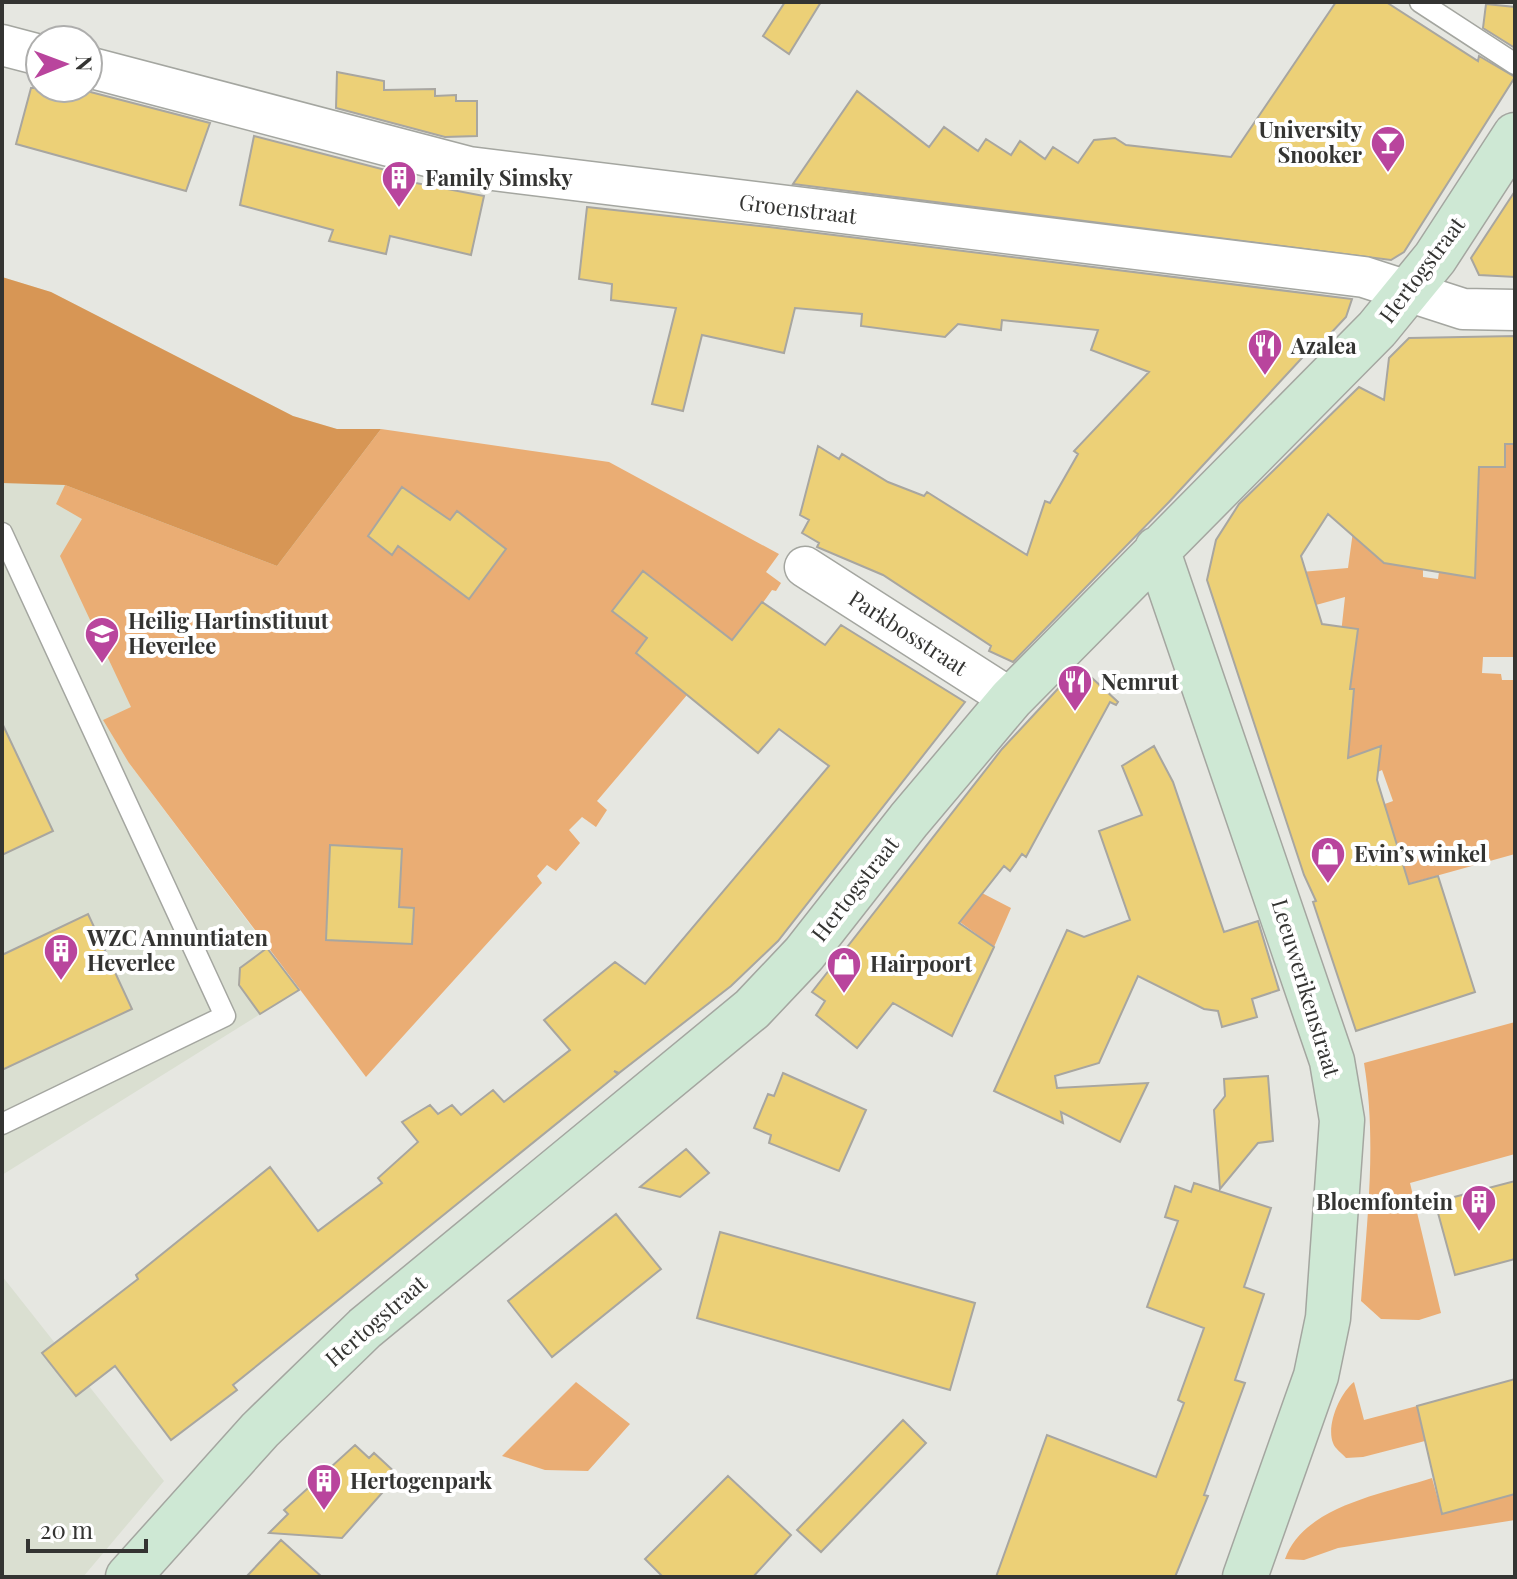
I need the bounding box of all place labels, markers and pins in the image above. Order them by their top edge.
place label: University Snooker [1259,114,1363,169]
bar icon: University Snooker [1369,124,1407,174]
building icon: Family Simsky [380,159,418,209]
place label: Family Simsky [425,162,573,192]
restaurant icon: Azalea [1246,327,1284,377]
place label: Azalea [1290,330,1357,360]
place label: Heilig Hartinstituut Heverlee [128,605,329,660]
school or university icon: Heilig Hartinstituut Heverlee [83,615,121,665]
restaurant icon: Nemrut [1056,663,1094,713]
place label: Nemrut [1101,666,1179,696]
shop icon: Evin’s winkel [1309,835,1347,885]
place label: Evin’s winkel [1354,838,1487,868]
place label: WZC Annuntiaten Heverlee [86,922,269,977]
building icon: WZC Annuntiaten Heverlee [42,932,80,982]
shop icon: Hairpoort [825,945,863,995]
place label: Hairpoort [870,948,972,978]
building icon: Bloemfontein [1460,1183,1498,1233]
place label: Bloemfontein [1316,1186,1453,1216]
building icon: Hertogenpark [305,1462,343,1512]
place label: Hertogenpark [350,1465,492,1495]

